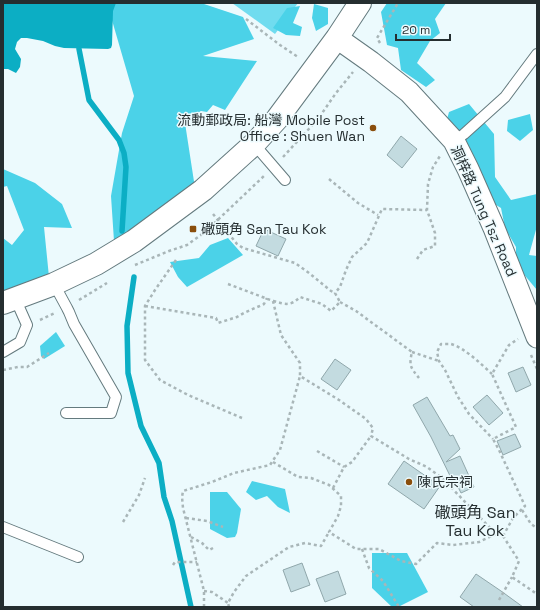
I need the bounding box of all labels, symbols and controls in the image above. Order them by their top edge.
scale bar [396,16,450,42]
text: 20 m [402,22,430,38]
place label: 流動郵政局: 船灣 Mobile Post Office : Shuen Wan [177,111,365,145]
marker: 流動郵政局: 船灣 Mobile Post Office : Shuen Wan [368,123,378,133]
street label: 洞梓路 Tung Tsz Road [447,143,521,279]
place label: 䃟頭角 San Tau Kok [201,220,327,238]
marker: 䃟頭角 San Tau Kok [188,224,198,234]
place label: 陳氏宗祠 [417,473,473,491]
marker: 陳氏宗祠 [404,477,414,487]
district label: 䃟頭角 San Tau Kok [435,502,515,541]

